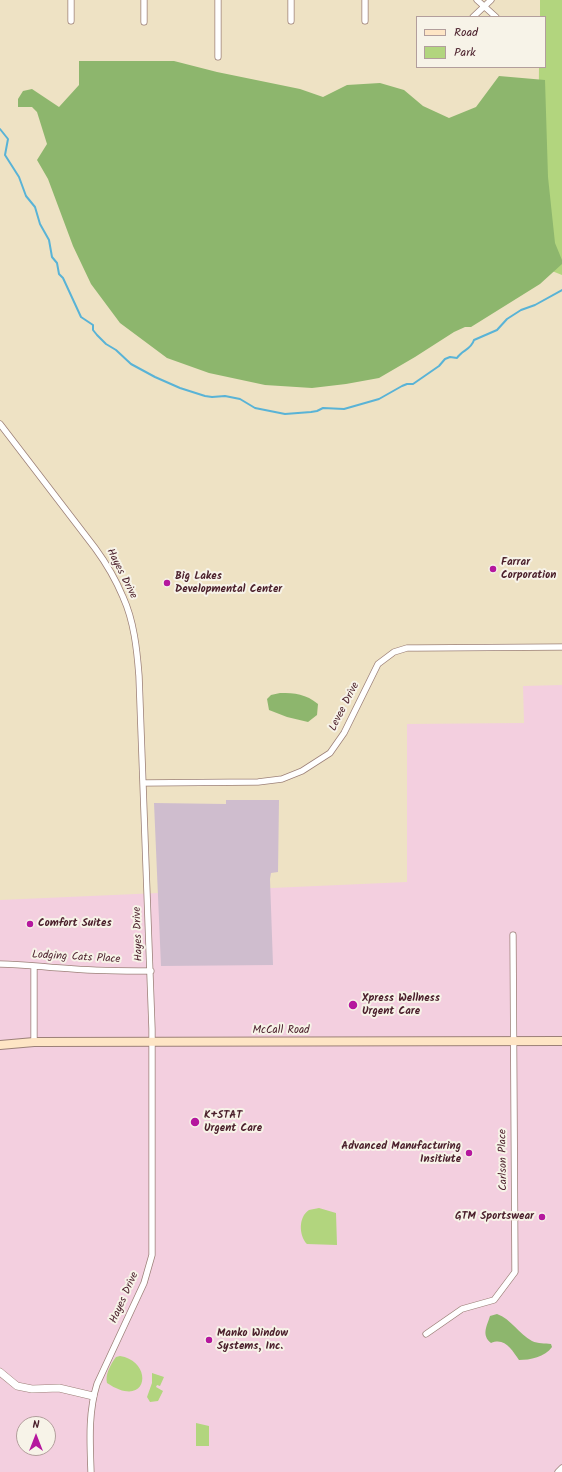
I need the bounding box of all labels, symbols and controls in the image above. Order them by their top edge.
legend [416,16,546,68]
text: Road [454,23,478,42]
text: Park [454,43,476,62]
street label: Hayes Drive [103,547,139,601]
place label: Farrar Corporation [501,556,556,582]
marker: Farrar Corporation [488,564,498,574]
place label: Big Lakes Developmental Center [175,570,282,596]
marker: Big Lakes Developmental Center [162,578,172,588]
street label: Levee Drive [327,680,363,734]
street label: Hayes Drive [131,906,147,962]
place label: Comfort Suites [38,917,112,931]
marker: Comfort Suites [25,919,35,929]
street label: Lodging Cats Place [31,949,121,967]
place label: Xpress Wellness Urgent Care [362,992,440,1018]
marker: Xpress Wellness Urgent Care [347,999,359,1011]
street label: McCall Road [252,1024,310,1038]
place label: K+STAT Urgent Care [204,1109,262,1135]
marker: K+STAT Urgent Care [189,1116,201,1128]
street label: Carlson Place [497,1129,511,1191]
place label: Advanced Manufacturing Insitiute [341,1140,461,1166]
marker: Advanced Manufacturing Insitiute [464,1148,474,1158]
place label: GTM Sportswear [455,1210,534,1224]
marker: GTM Sportswear [537,1212,547,1222]
street label: Hayes Drive [108,1270,142,1326]
place label: Manko Window Systems, Inc. [217,1327,288,1353]
marker: Manko Window Systems, Inc. [204,1335,214,1345]
north arrow [16,1416,56,1456]
text: N [33,1416,39,1434]

